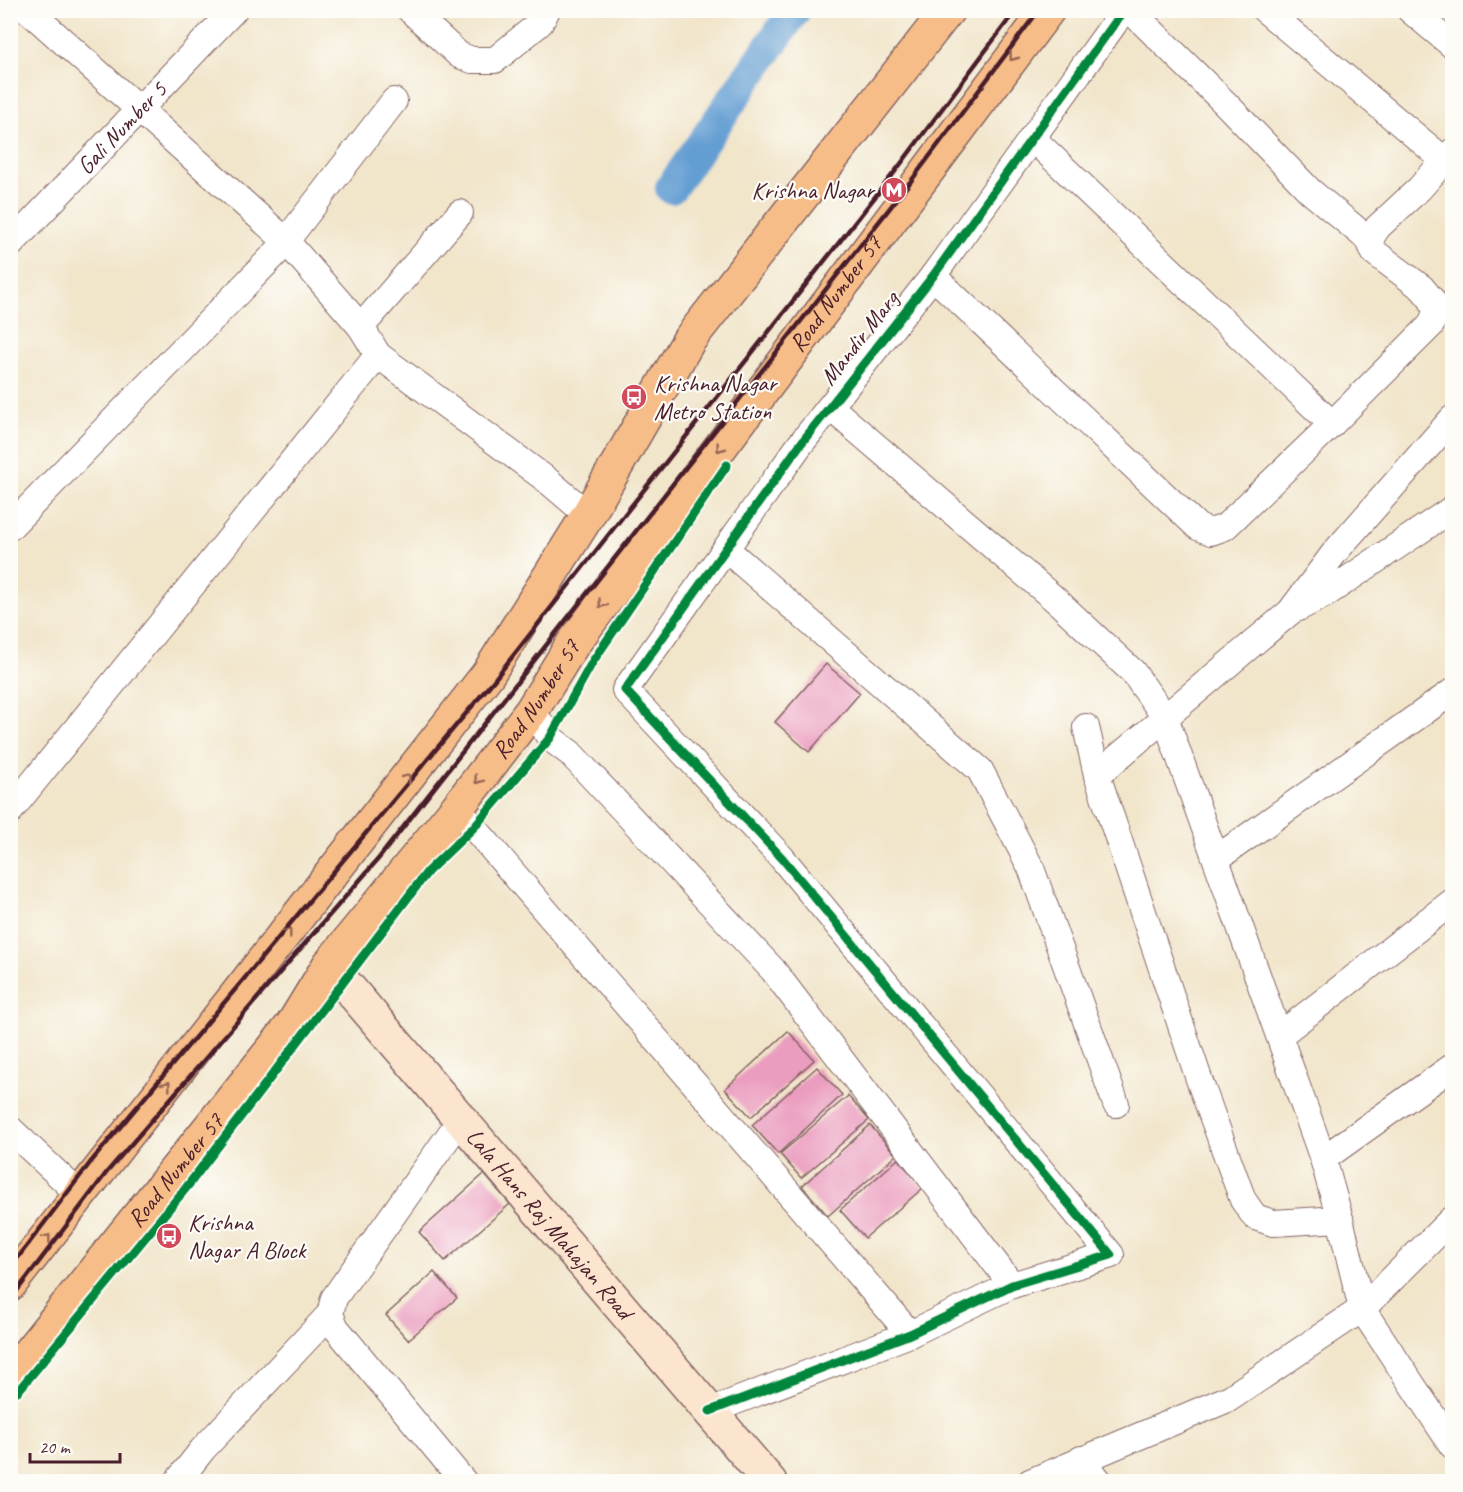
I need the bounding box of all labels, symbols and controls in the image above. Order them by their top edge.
one-way arrow [1010,51,1021,62]
street label: Gali Number 5 [70,74,174,181]
place label: Krishna Nagar [752,175,876,205]
metro station icon: Krishna Nagar [879,175,909,205]
street label: Road Number 57 [782,229,889,358]
street label: Mandir Marg [813,283,907,391]
place label: Krishna Nagar Metro Station [654,368,779,426]
bus stop icon: Krishna Nagar Metro Station [619,382,649,412]
one-way arrow [716,442,727,453]
one-way arrow [599,598,610,609]
street label: Road Number 57 [485,633,587,765]
one-way arrow [400,773,411,784]
one-way arrow [474,774,485,785]
one-way arrow [280,927,291,938]
one-way arrow [160,1081,171,1092]
street label: Road Number 57 [121,1106,231,1233]
street label: Lala Hans Raj Mahajan Road [460,1122,642,1328]
place label: Krishna Nagar A Block [188,1207,308,1265]
bus stop icon: Krishna Nagar A Block [154,1221,184,1251]
one-way arrow [39,1234,50,1245]
scale bar [30,1426,120,1464]
text: 20 m [39,1436,72,1458]

